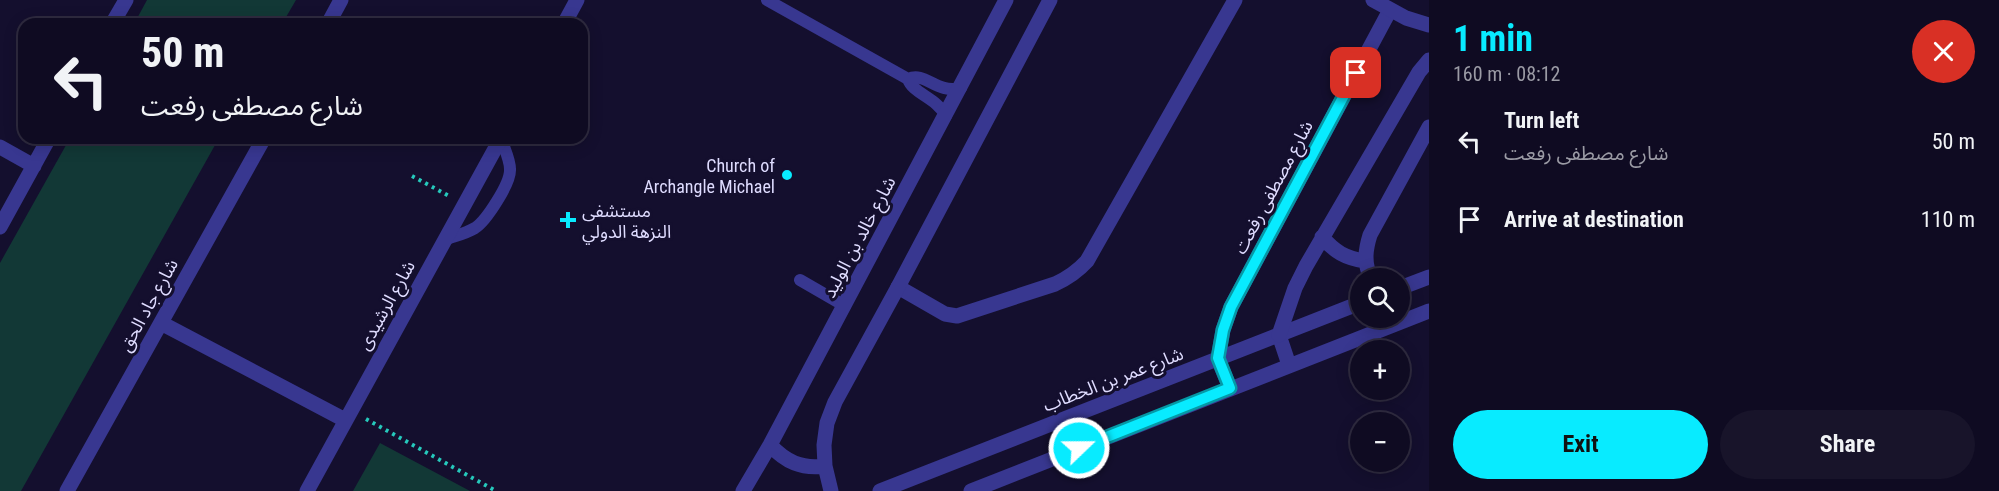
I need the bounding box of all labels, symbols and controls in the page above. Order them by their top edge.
text: 1 min [1453,18,1533,60]
button: close [1912,20,1975,83]
text: 50 m [141,28,224,77]
icon: left [42,42,120,120]
pin [1330,47,1381,98]
icon: arrive [1339,56,1372,89]
text: 160 m · 08:12 [1453,62,1560,86]
text: شارع مصطفى رفعت [141,90,363,122]
text: Turn left [1504,108,1579,133]
street label: شارع مصطفى رفعت [1229,117,1321,259]
icon: left [1453,125,1486,158]
text: 50 m [1932,129,1975,154]
text: شارع مصطفى رفعت [1504,141,1668,165]
place label: Church of Archangle Michael [643,155,775,197]
marker: Church of Archangle Michael [780,168,794,182]
street label: شارع خالد بن الوليد [818,173,903,303]
place label: مستشفى النزهة الدولي [582,200,671,245]
icon: arrive [1453,203,1486,236]
text: Arrive at destination [1504,207,1684,232]
text: 110 m [1921,207,1975,232]
marker: مستشفى النزهة الدولي [559,211,577,229]
street label: شارع جاد الحق [114,255,186,357]
street label: شارع الرشيدى [353,257,423,355]
map controls [1350,268,1410,472]
button: search [1350,268,1410,328]
button: + [1350,340,1410,400]
street label: شارع عمر بن الخطاب [1040,343,1187,419]
button: Exit [1453,410,1708,479]
button: Share [1720,410,1975,479]
button: − [1350,412,1410,472]
position arrow [1047,416,1111,480]

